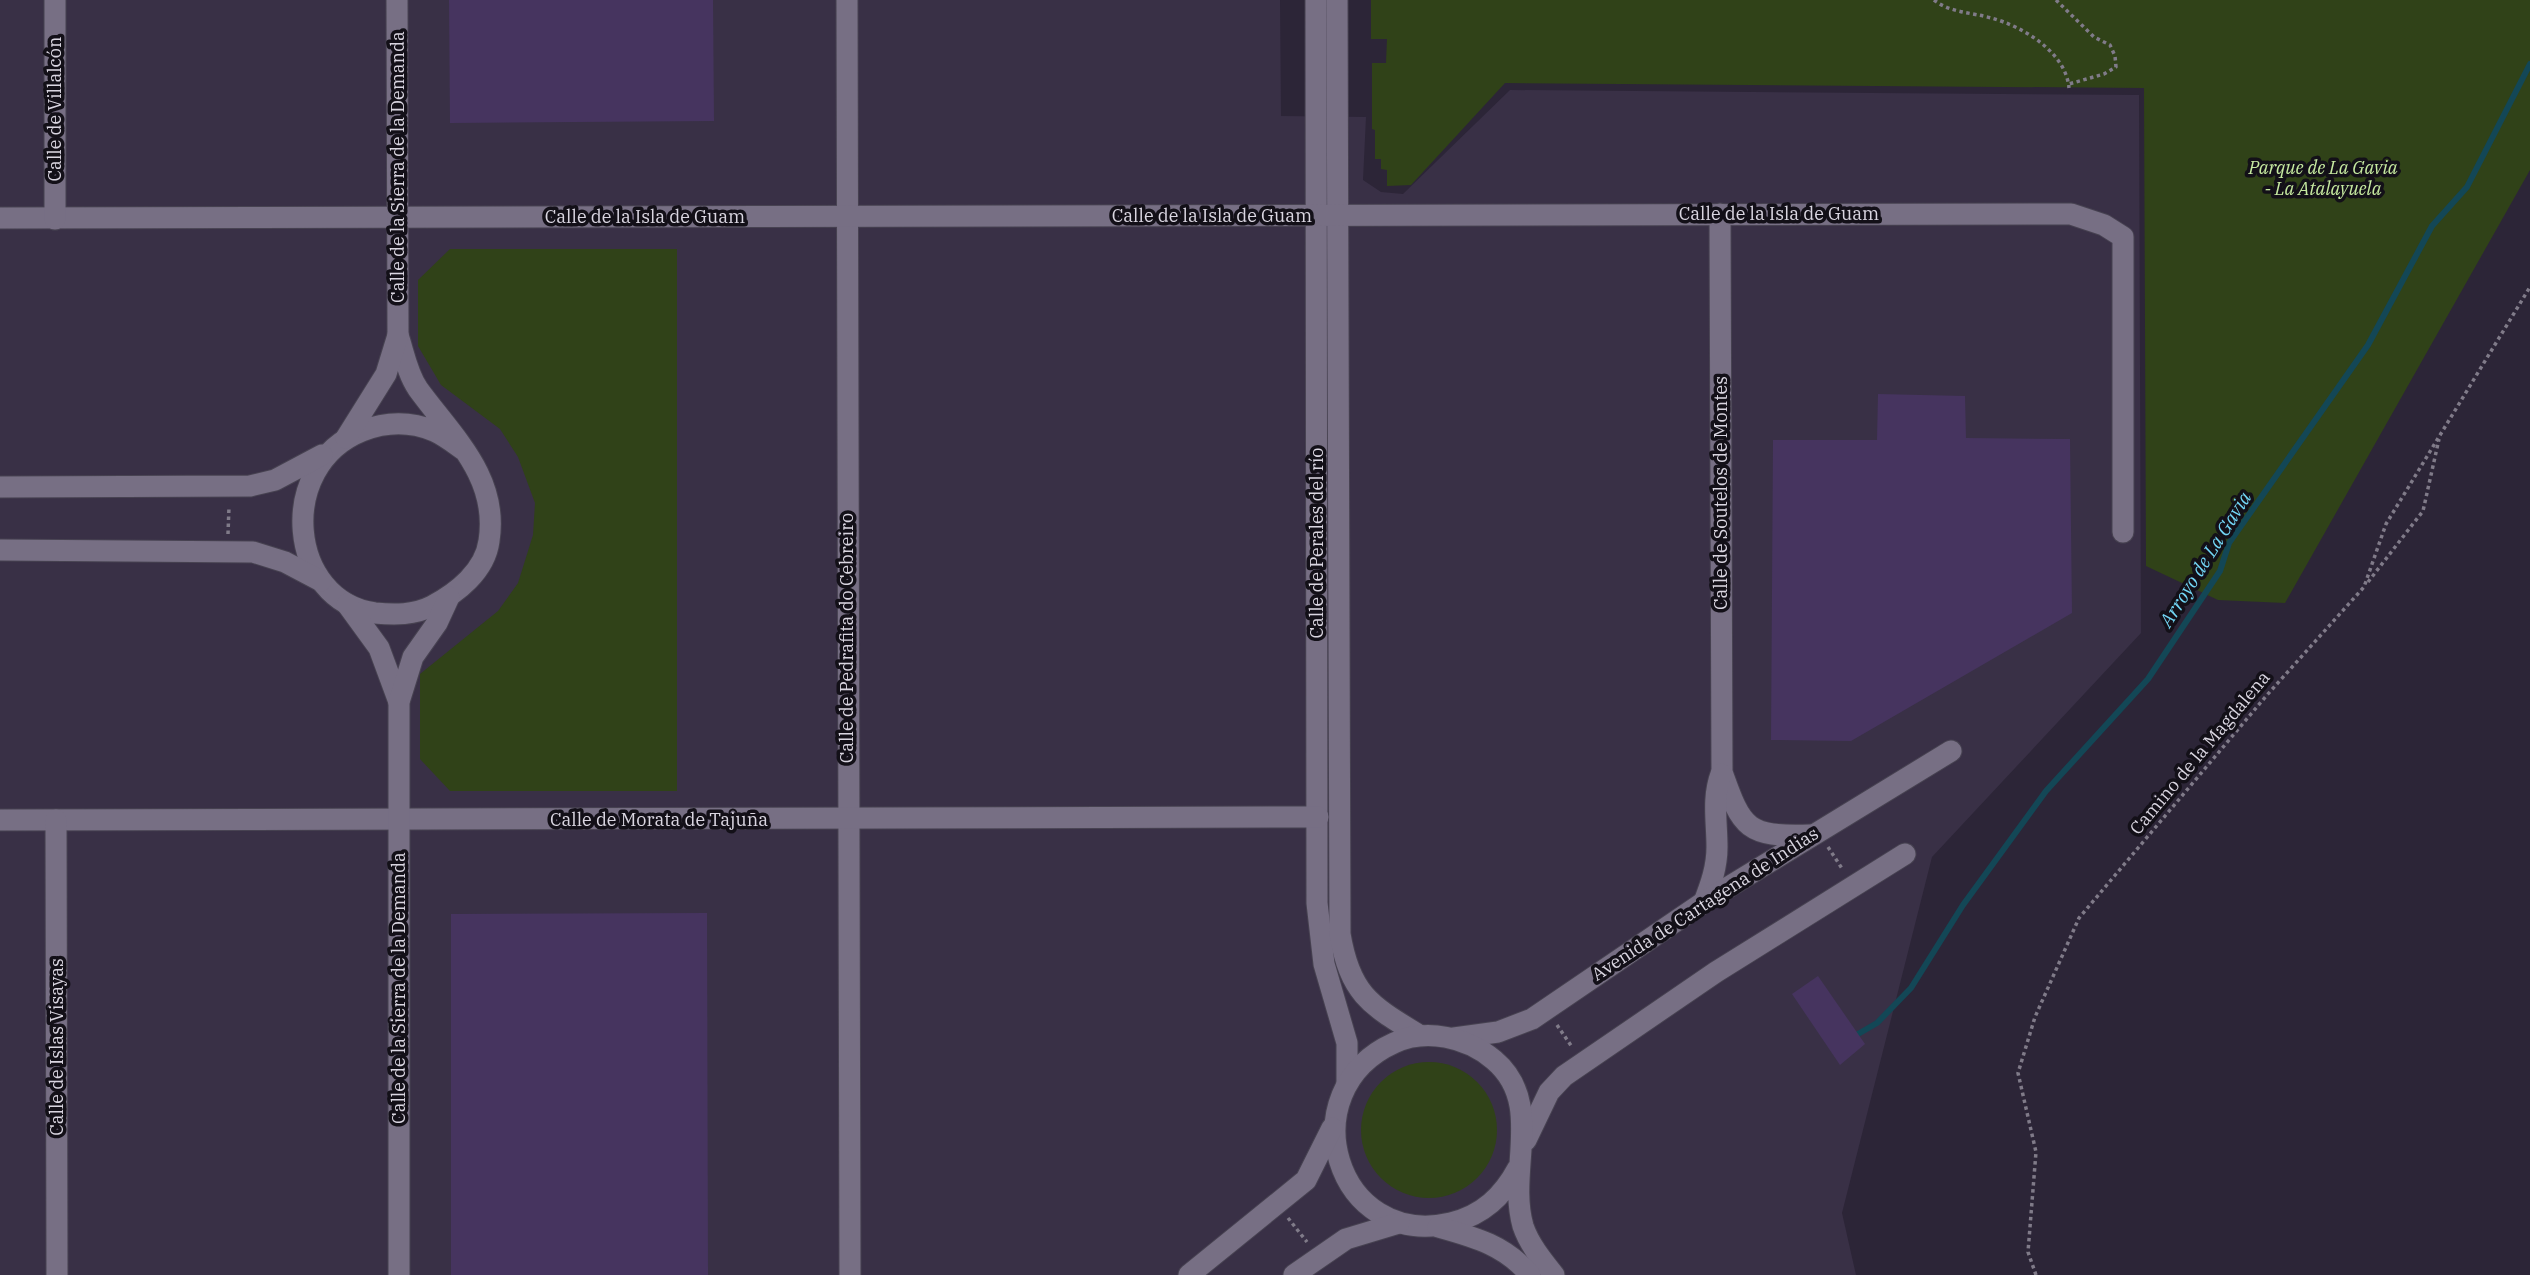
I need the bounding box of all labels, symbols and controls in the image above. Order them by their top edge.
street label: Calle de la Sierra de la Demanda [386,31,409,303]
street label: Calle de Villalcón [43,37,66,181]
park label: Parque de La Gavia - La Atalayuela [2247,156,2398,200]
street label: Calle de la Isla de Guam [1679,202,1879,225]
street label: Calle de la Isla de Guam [1112,204,1312,227]
street label: Calle de la Isla de Guam [545,205,745,228]
street label: Calle de Soutelos de Montes [1709,376,1732,610]
street label: Calle de Perales del río [1305,447,1328,639]
water label: Arroyo de La Gavia [2153,486,2257,633]
street label: Calle de Pedrafita do Cebreiro [835,513,858,763]
street label: Camino de la Magdalena [2124,666,2275,839]
street label: Calle de Morata de Tajuña [550,808,768,831]
street label: Avenida de Cartagena de Indias [1587,821,1823,986]
street label: Calle de la Sierra de la Demanda [387,852,410,1124]
street label: Calle de Islas Visayas [45,958,68,1136]

